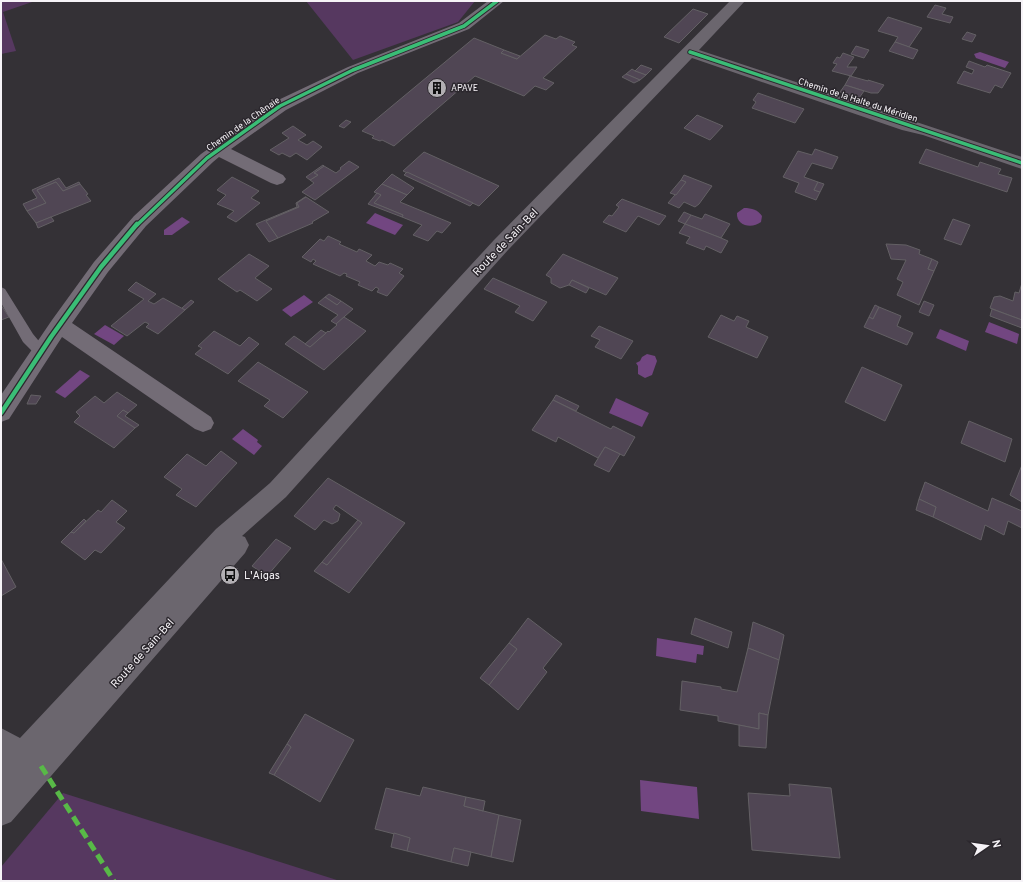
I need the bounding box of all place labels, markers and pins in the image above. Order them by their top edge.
building icon: APAVE [426,77,448,99]
place label: APAVE [451,83,478,94]
bus stop icon: L'Aigas [219,564,241,586]
place label: L'Aigas [244,569,280,583]

